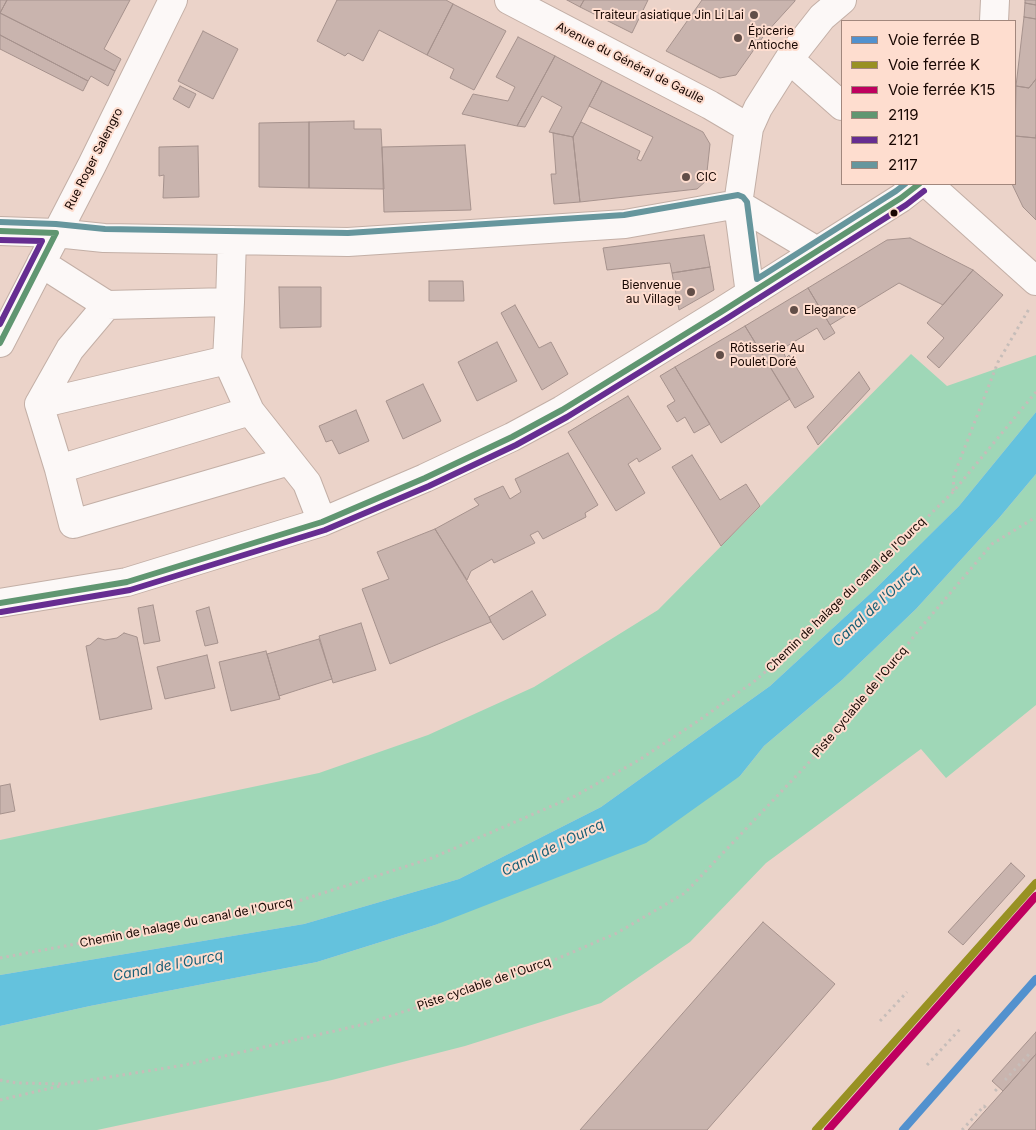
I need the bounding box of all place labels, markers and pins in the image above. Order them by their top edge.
place label: Traiteur asiatique Jin Li Lai [593,8,744,22]
marker: Traiteur asiatique Jin Li Lai [748,9,760,21]
place label: Épicerie Antioche [748,24,798,52]
marker: Épicerie Antioche [732,32,744,44]
place label: CIC [696,170,717,184]
marker: CIC [680,171,692,183]
unlabelled marker [889,208,899,218]
place label: Bienvenue au Village [622,278,681,306]
marker: Bienvenue au Village [685,286,697,298]
place label: Elegance [804,303,856,317]
marker: Elegance [788,304,800,316]
place label: Rôtisserie Au Poulet Doré [730,341,805,369]
marker: Rôtisserie Au Poulet Doré [714,349,726,361]

